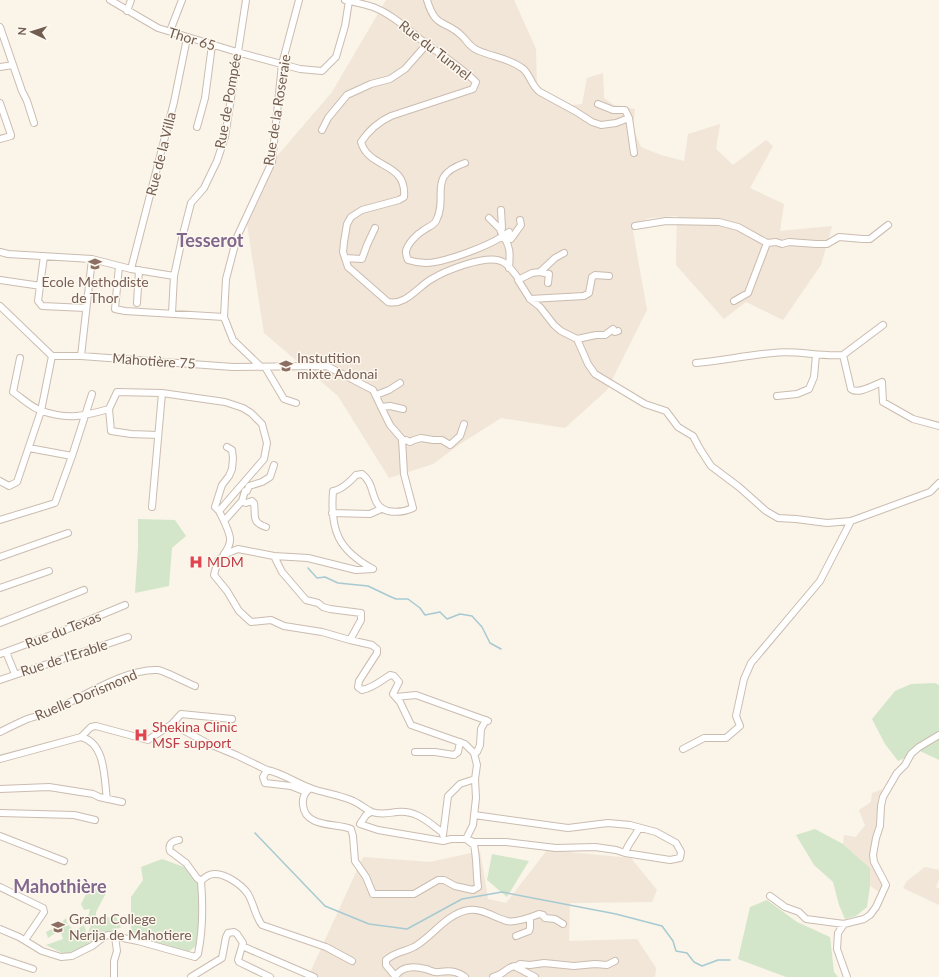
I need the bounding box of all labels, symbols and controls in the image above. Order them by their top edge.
north arrow [12,12,52,52]
street label: Rue du Tunnel [396,16,475,83]
street label: Thor 65 [166,23,218,54]
text: N [15,27,28,36]
street label: Rue de Pompée [211,52,244,150]
street label: Rue de la Roseraie [259,53,294,167]
street label: Rue de la Villa [142,110,179,198]
district label: Tesserot [177,229,244,251]
school or university icon: Ecole Methodiste de Thor [87,256,103,272]
place label: Ecole Methodiste de Thor [41,273,149,306]
street label: Mahotière 75 [112,349,196,372]
place label: Instutition mixte Adonai [297,349,378,382]
school or university icon: Instutition mixte Adonai [278,358,294,374]
place label: MDM [207,553,244,570]
hospital icon: MDM [188,554,204,570]
street label: Rue du Texas [22,607,103,652]
street label: Rue de l'Erable [18,635,110,680]
street label: Ruelle Dorismond [32,665,139,724]
place label: Shekina Clinic MSF support [152,718,238,751]
hospital icon: Shekina Clinic MSF support [133,727,149,743]
district label: Mahothière [13,875,107,897]
place label: Grand College Nerija de Mahotiere [69,910,192,943]
school or university icon: Grand College Nerija de Mahotiere [50,919,66,935]

